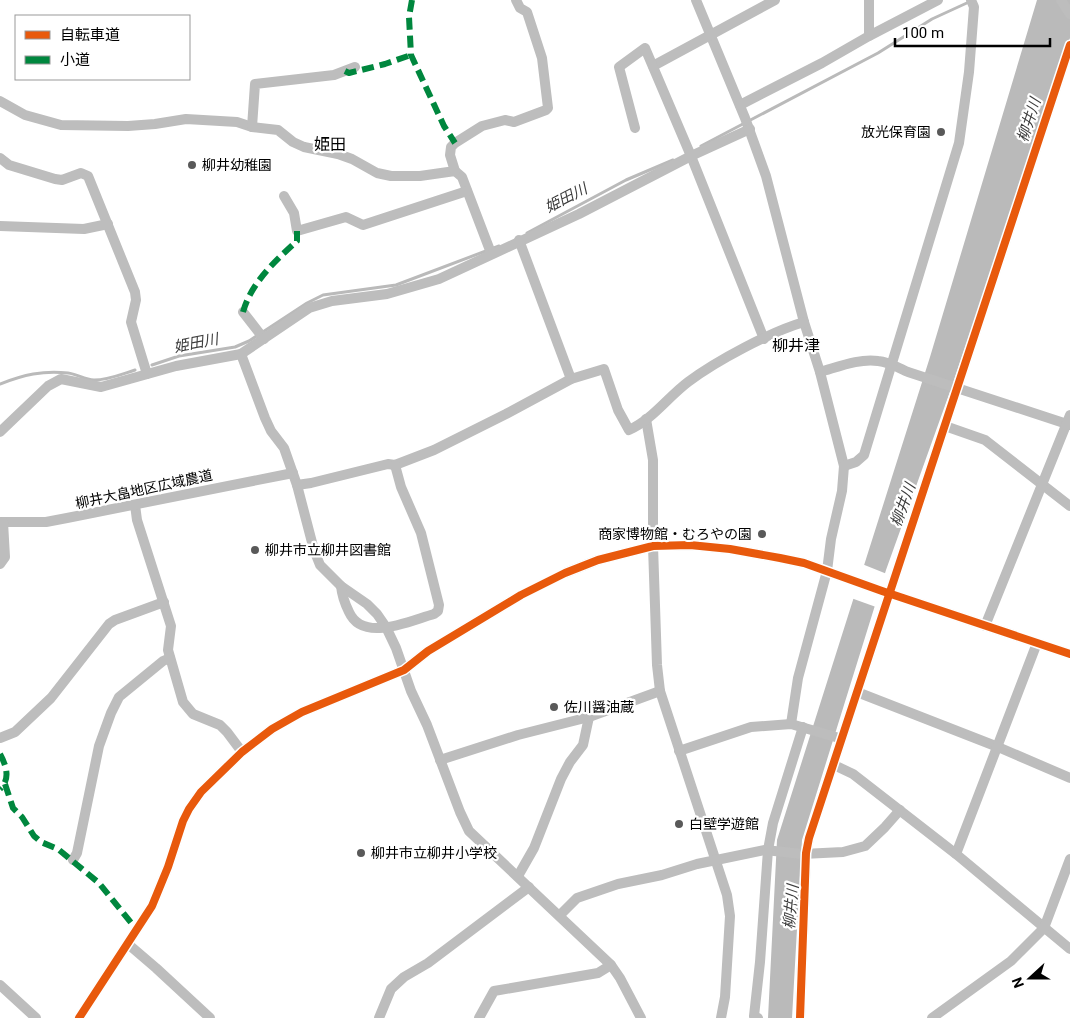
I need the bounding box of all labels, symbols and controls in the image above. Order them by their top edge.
legend [15,15,190,80]
scale bar [895,15,1050,47]
text: 100 m [902,24,944,42]
text: 自転車道 [60,26,120,44]
text: 小道 [60,51,90,69]
water label: 柳井川 [1013,94,1045,144]
place label: 放光保育園 [861,124,931,140]
marker: 放光保育園 [935,126,947,138]
district label: 姫田 [314,135,346,154]
place label: 柳井幼稚園 [202,157,272,173]
marker: 柳井幼稚園 [186,159,198,171]
water label: 姫田川 [542,179,592,216]
water label: 姫田川 [172,329,222,356]
district label: 柳井津 [772,336,820,355]
street label: 柳井大畠地区広域農道 [74,467,214,511]
water label: 柳井川 [887,479,920,529]
place label: 商家博物館・むろやの園 [598,526,752,542]
marker: 商家博物館・むろやの園 [756,528,768,540]
place label: 柳井市立柳井図書館 [265,542,391,558]
marker: 柳井市立柳井図書館 [249,544,261,556]
place label: 佐川醤油蔵 [564,699,634,715]
marker: 佐川醤油蔵 [548,701,560,713]
place label: 白壁学遊館 [689,816,759,832]
marker: 白壁学遊館 [673,818,685,830]
place label: 柳井市立柳井小学校 [371,845,497,861]
marker: 柳井市立柳井小学校 [355,847,367,859]
water label: 柳井川 [780,882,802,930]
north arrow [1005,953,1055,1003]
text: N [1009,975,1027,990]

